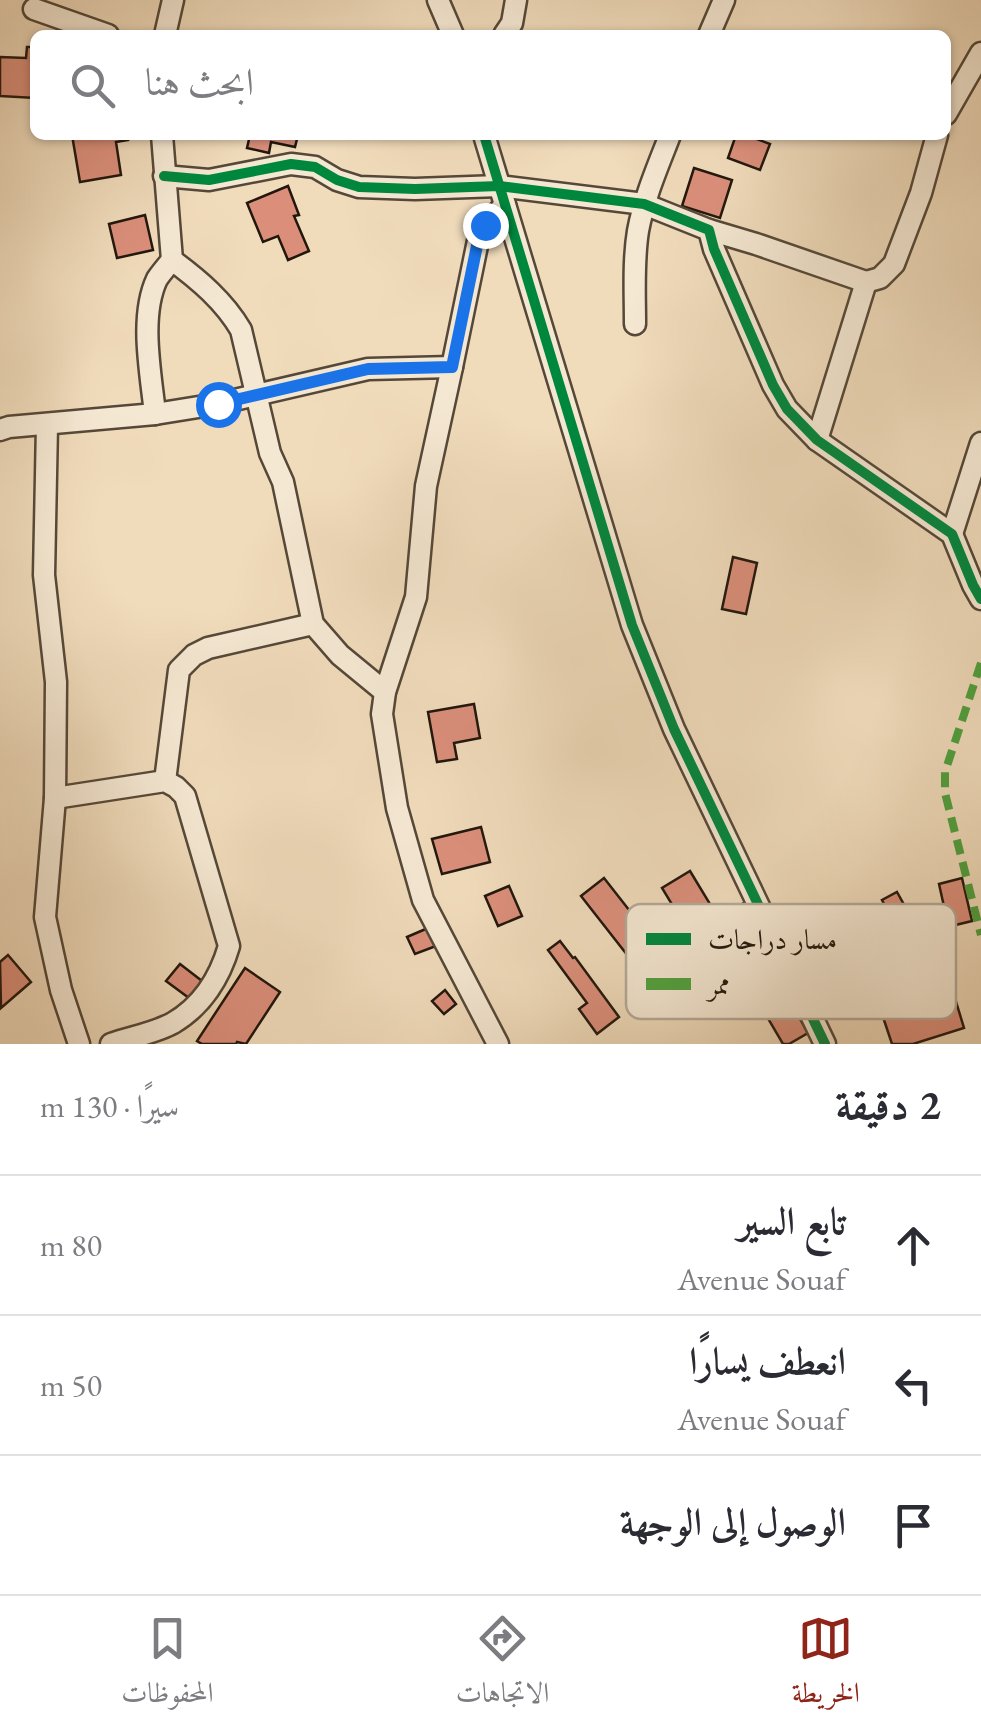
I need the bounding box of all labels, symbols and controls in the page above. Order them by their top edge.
search box [30,30,951,140]
text: ابحث هنا [145,57,254,106]
icon: search [65,58,120,113]
route end [463,203,509,249]
route start [196,382,242,428]
legend [626,904,956,1019]
text: مسار دراجات [708,921,837,957]
text: ممر [705,966,730,1002]
text: 2 دقيقة [835,1077,941,1132]
text: سيرًا · 130 m [40,1085,179,1127]
text: تابع السير [738,1196,846,1245]
icon: ahead [886,1218,941,1273]
text: 80 m [40,1224,102,1266]
text: Avenue Souaf [677,1258,846,1300]
text: انعطف يسارًا [689,1336,846,1385]
icon: left [886,1358,941,1413]
text: 50 m [40,1364,102,1406]
text: Avenue Souaf [677,1398,846,1440]
text: الوصول إلى الوجهة [620,1497,846,1546]
icon: arrive [886,1498,941,1553]
tab: المحفوظات [121,1611,213,1720]
tab: الاتجاهات [456,1611,549,1720]
tab: الخريطة [792,1611,860,1720]

